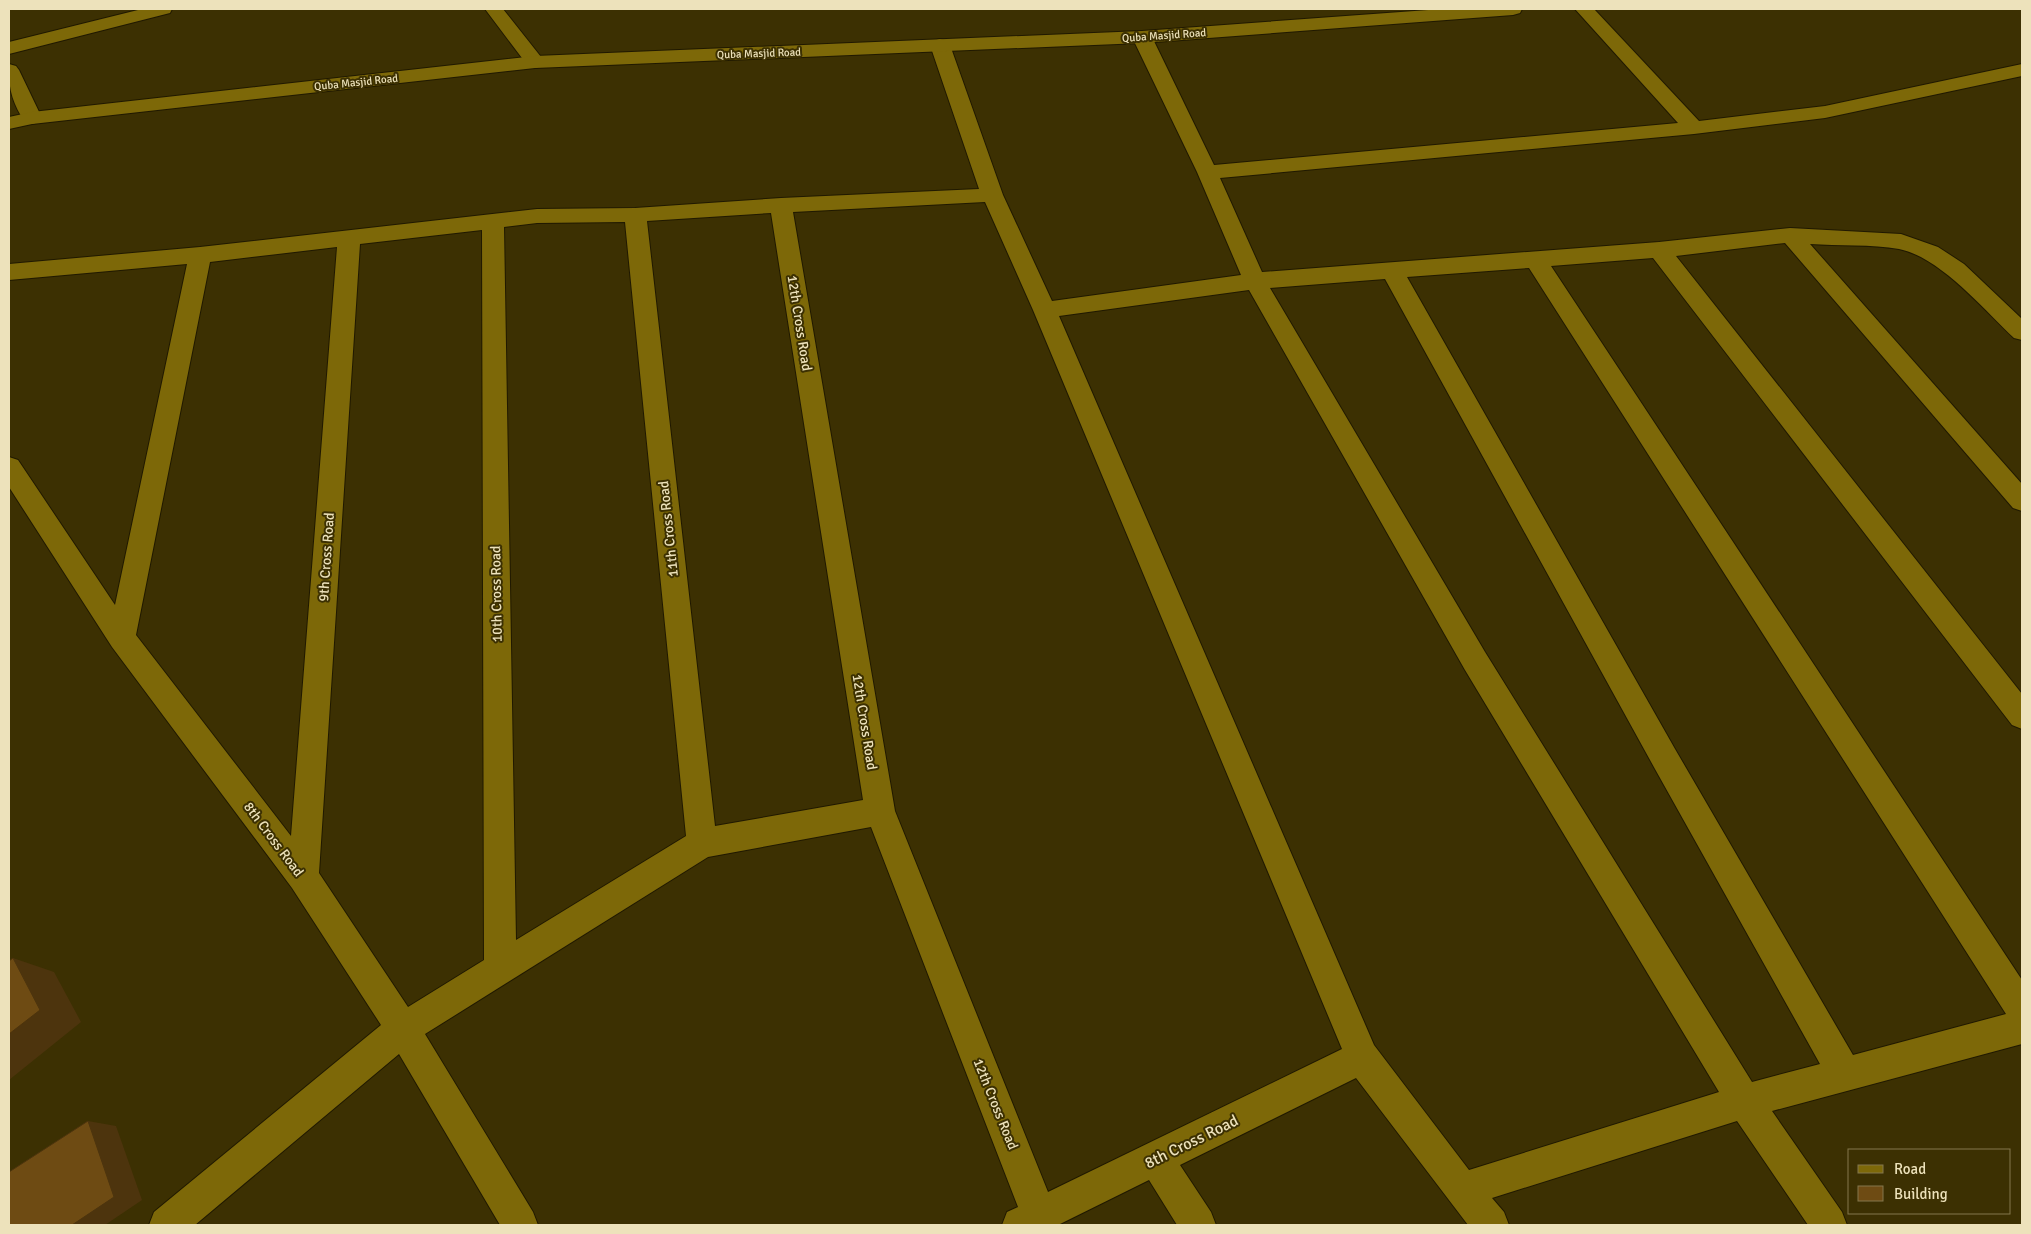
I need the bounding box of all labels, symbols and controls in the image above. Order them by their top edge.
street label: Quba Masjid Road [1122,26,1207,45]
street label: Quba Masjid Road [717,46,801,61]
street label: Quba Masjid Road [314,72,399,93]
street label: 12th Cross Road [784,274,815,372]
street label: 11th Cross Road [655,480,682,578]
street label: 9th Cross Road [315,512,338,602]
street label: 10th Cross Road [487,546,506,642]
street label: 12th Cross Road [849,673,880,771]
street label: 8th Cross Road [240,799,307,880]
street label: 12th Cross Road [970,1056,1022,1152]
street label: 8th Cross Road [1141,1111,1242,1173]
legend [1848,1149,2011,1214]
text: Road [1894,1160,1926,1178]
text: Building [1894,1185,1948,1203]

